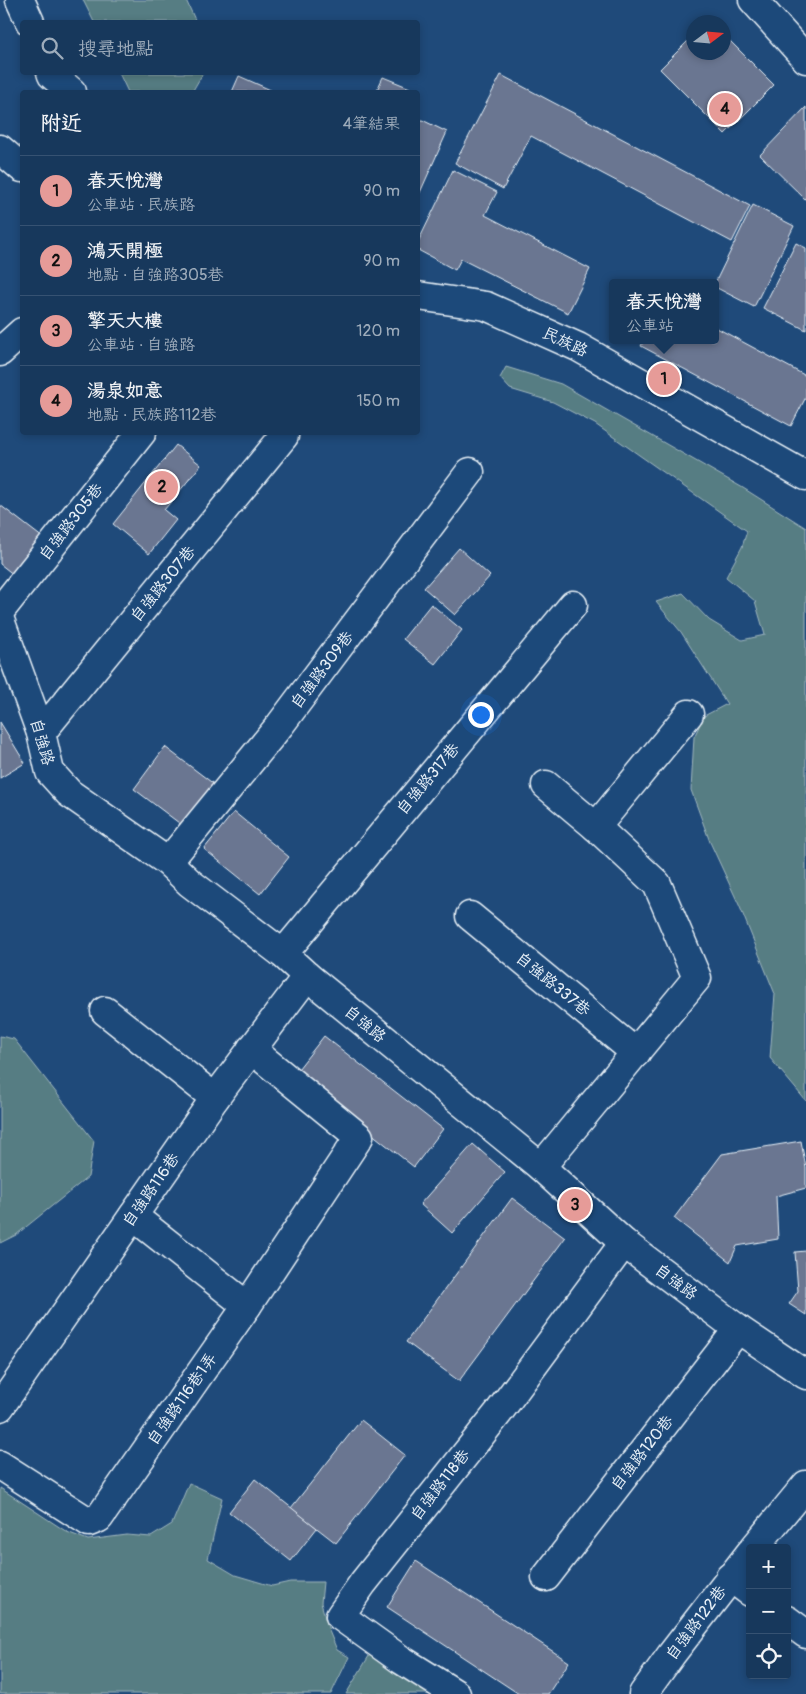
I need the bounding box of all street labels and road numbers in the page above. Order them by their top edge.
street label: 民族路 [539,323,591,361]
street label: 自強路305巷 [35,479,107,565]
street label: 自強路307巷 [126,542,200,626]
street label: 自強路309巷 [286,627,358,713]
street label: 自強路 [26,716,58,768]
street label: 自強路317巷 [392,739,464,819]
street label: 自強路337巷 [512,948,594,1020]
street label: 自強路 [340,1001,390,1047]
street label: 自強路116巷 [118,1149,184,1231]
street label: 自強路 [651,1260,701,1304]
street label: 自強路116巷1弄 [143,1349,221,1449]
street label: 自強路120巷 [606,1411,678,1495]
street label: 自強路118巷 [406,1446,474,1524]
street label: 自強路122巷 [661,1582,731,1664]

